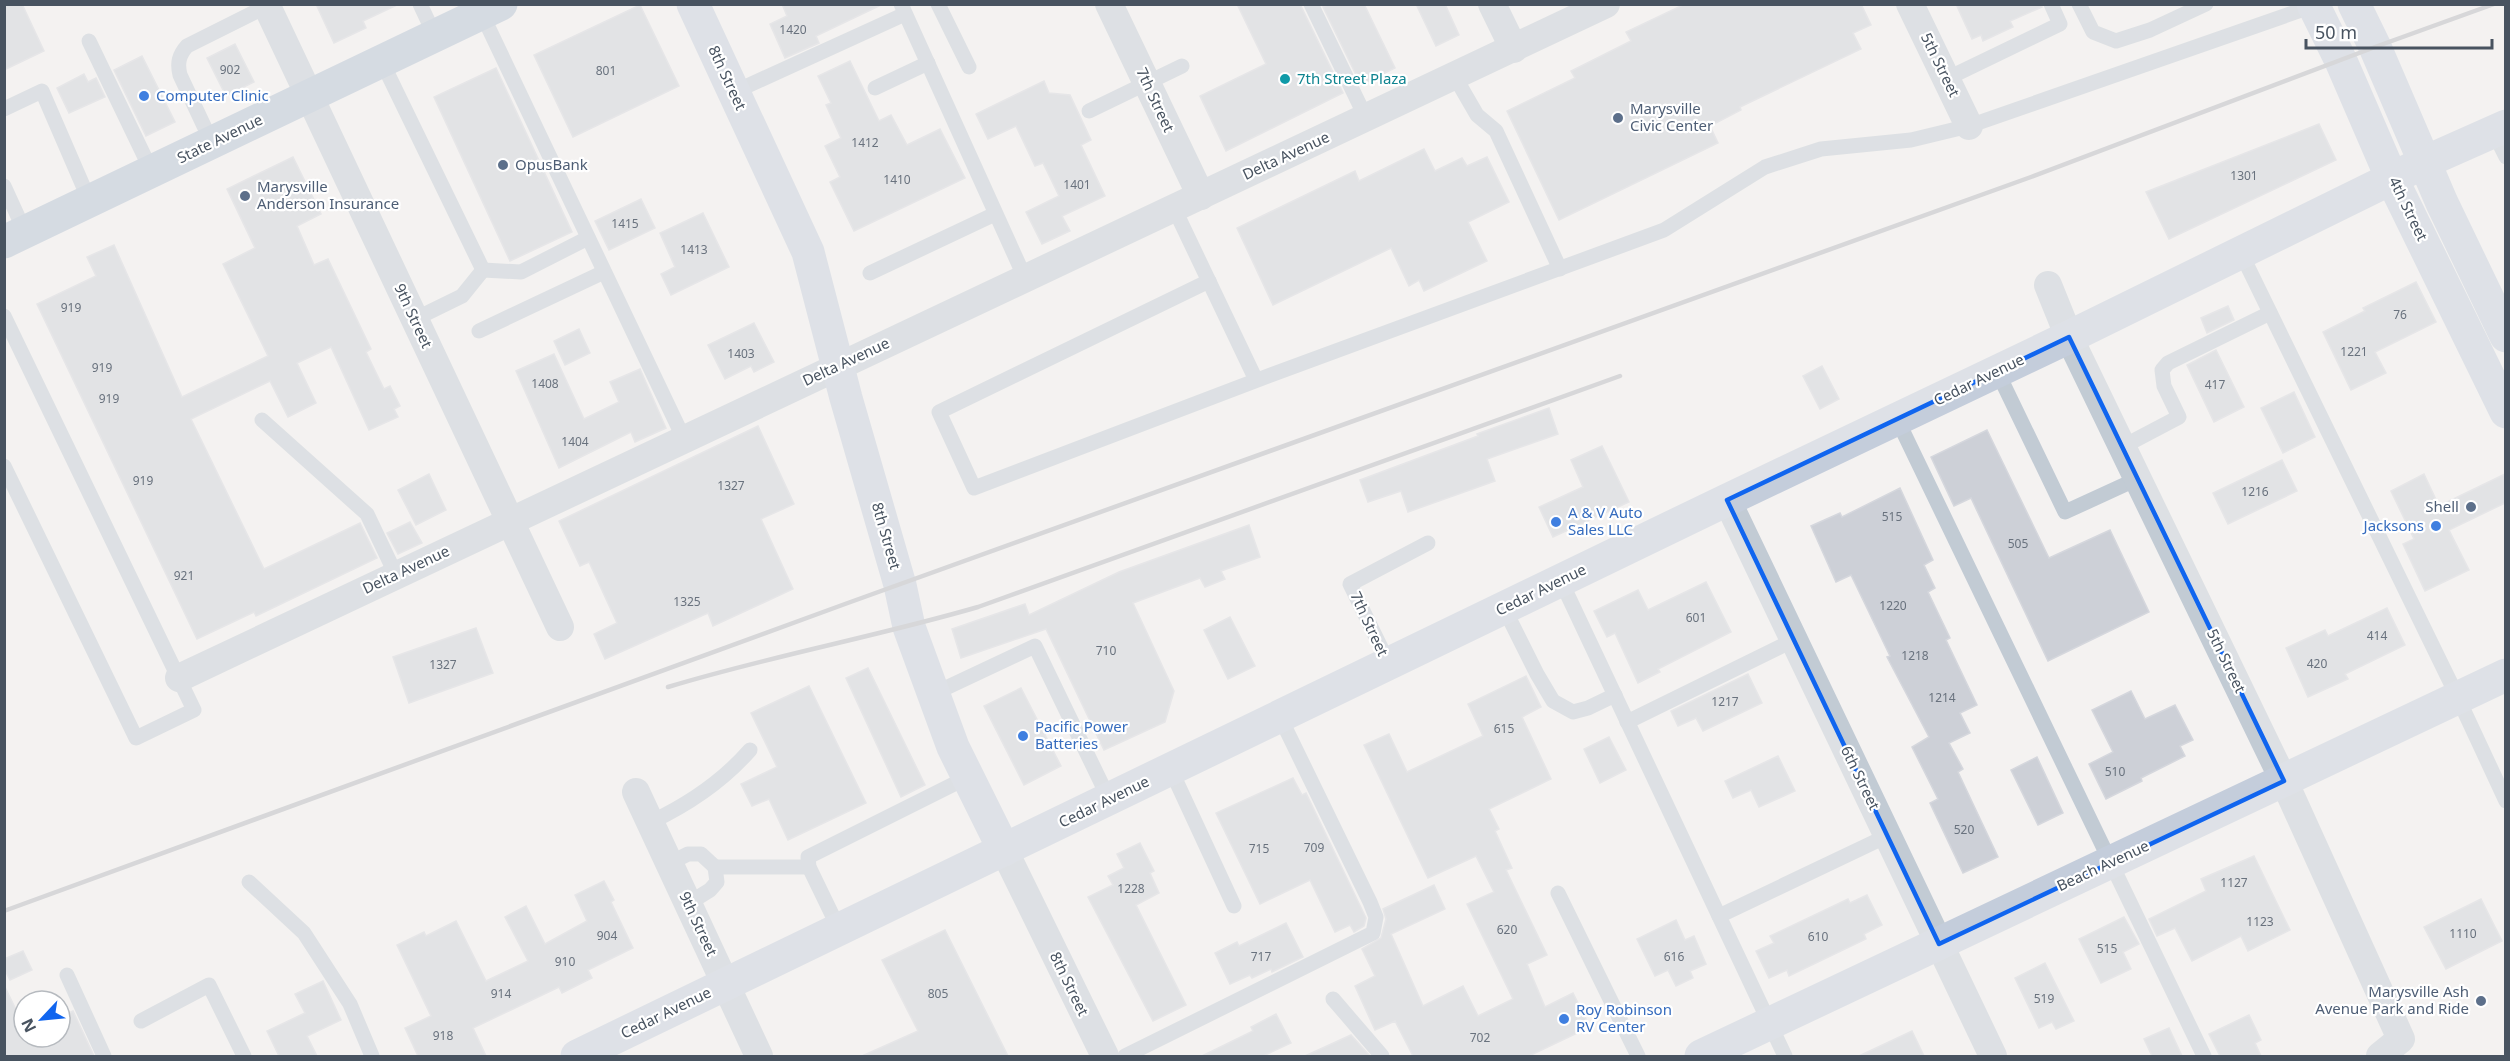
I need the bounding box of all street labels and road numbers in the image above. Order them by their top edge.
street label: 5th Street [1917,29,1965,100]
street label: 8th Street [704,42,752,114]
street label: 7th Street [1132,64,1180,136]
street label: State Avenue [174,109,266,167]
street label: Delta Avenue [1239,126,1332,184]
street label: 4th Street [2385,173,2433,244]
street label: 9th Street [390,280,438,352]
street label: Delta Avenue [799,332,892,390]
street label: Cedar Avenue [1930,349,2027,410]
street label: 8th Street [868,500,906,572]
street label: Delta Avenue [359,540,452,598]
street label: Cedar Avenue [1492,559,1589,620]
street label: 7th Street [1346,588,1394,660]
street label: 5th Street [2203,625,2251,696]
street label: 6th Street [1837,742,1885,813]
street label: Cedar Avenue [1055,771,1152,832]
street label: Beach Avenue [2053,835,2152,895]
street label: 9th Street [675,888,723,960]
street label: 8th Street [1046,948,1094,1019]
street label: Cedar Avenue [617,982,714,1043]

